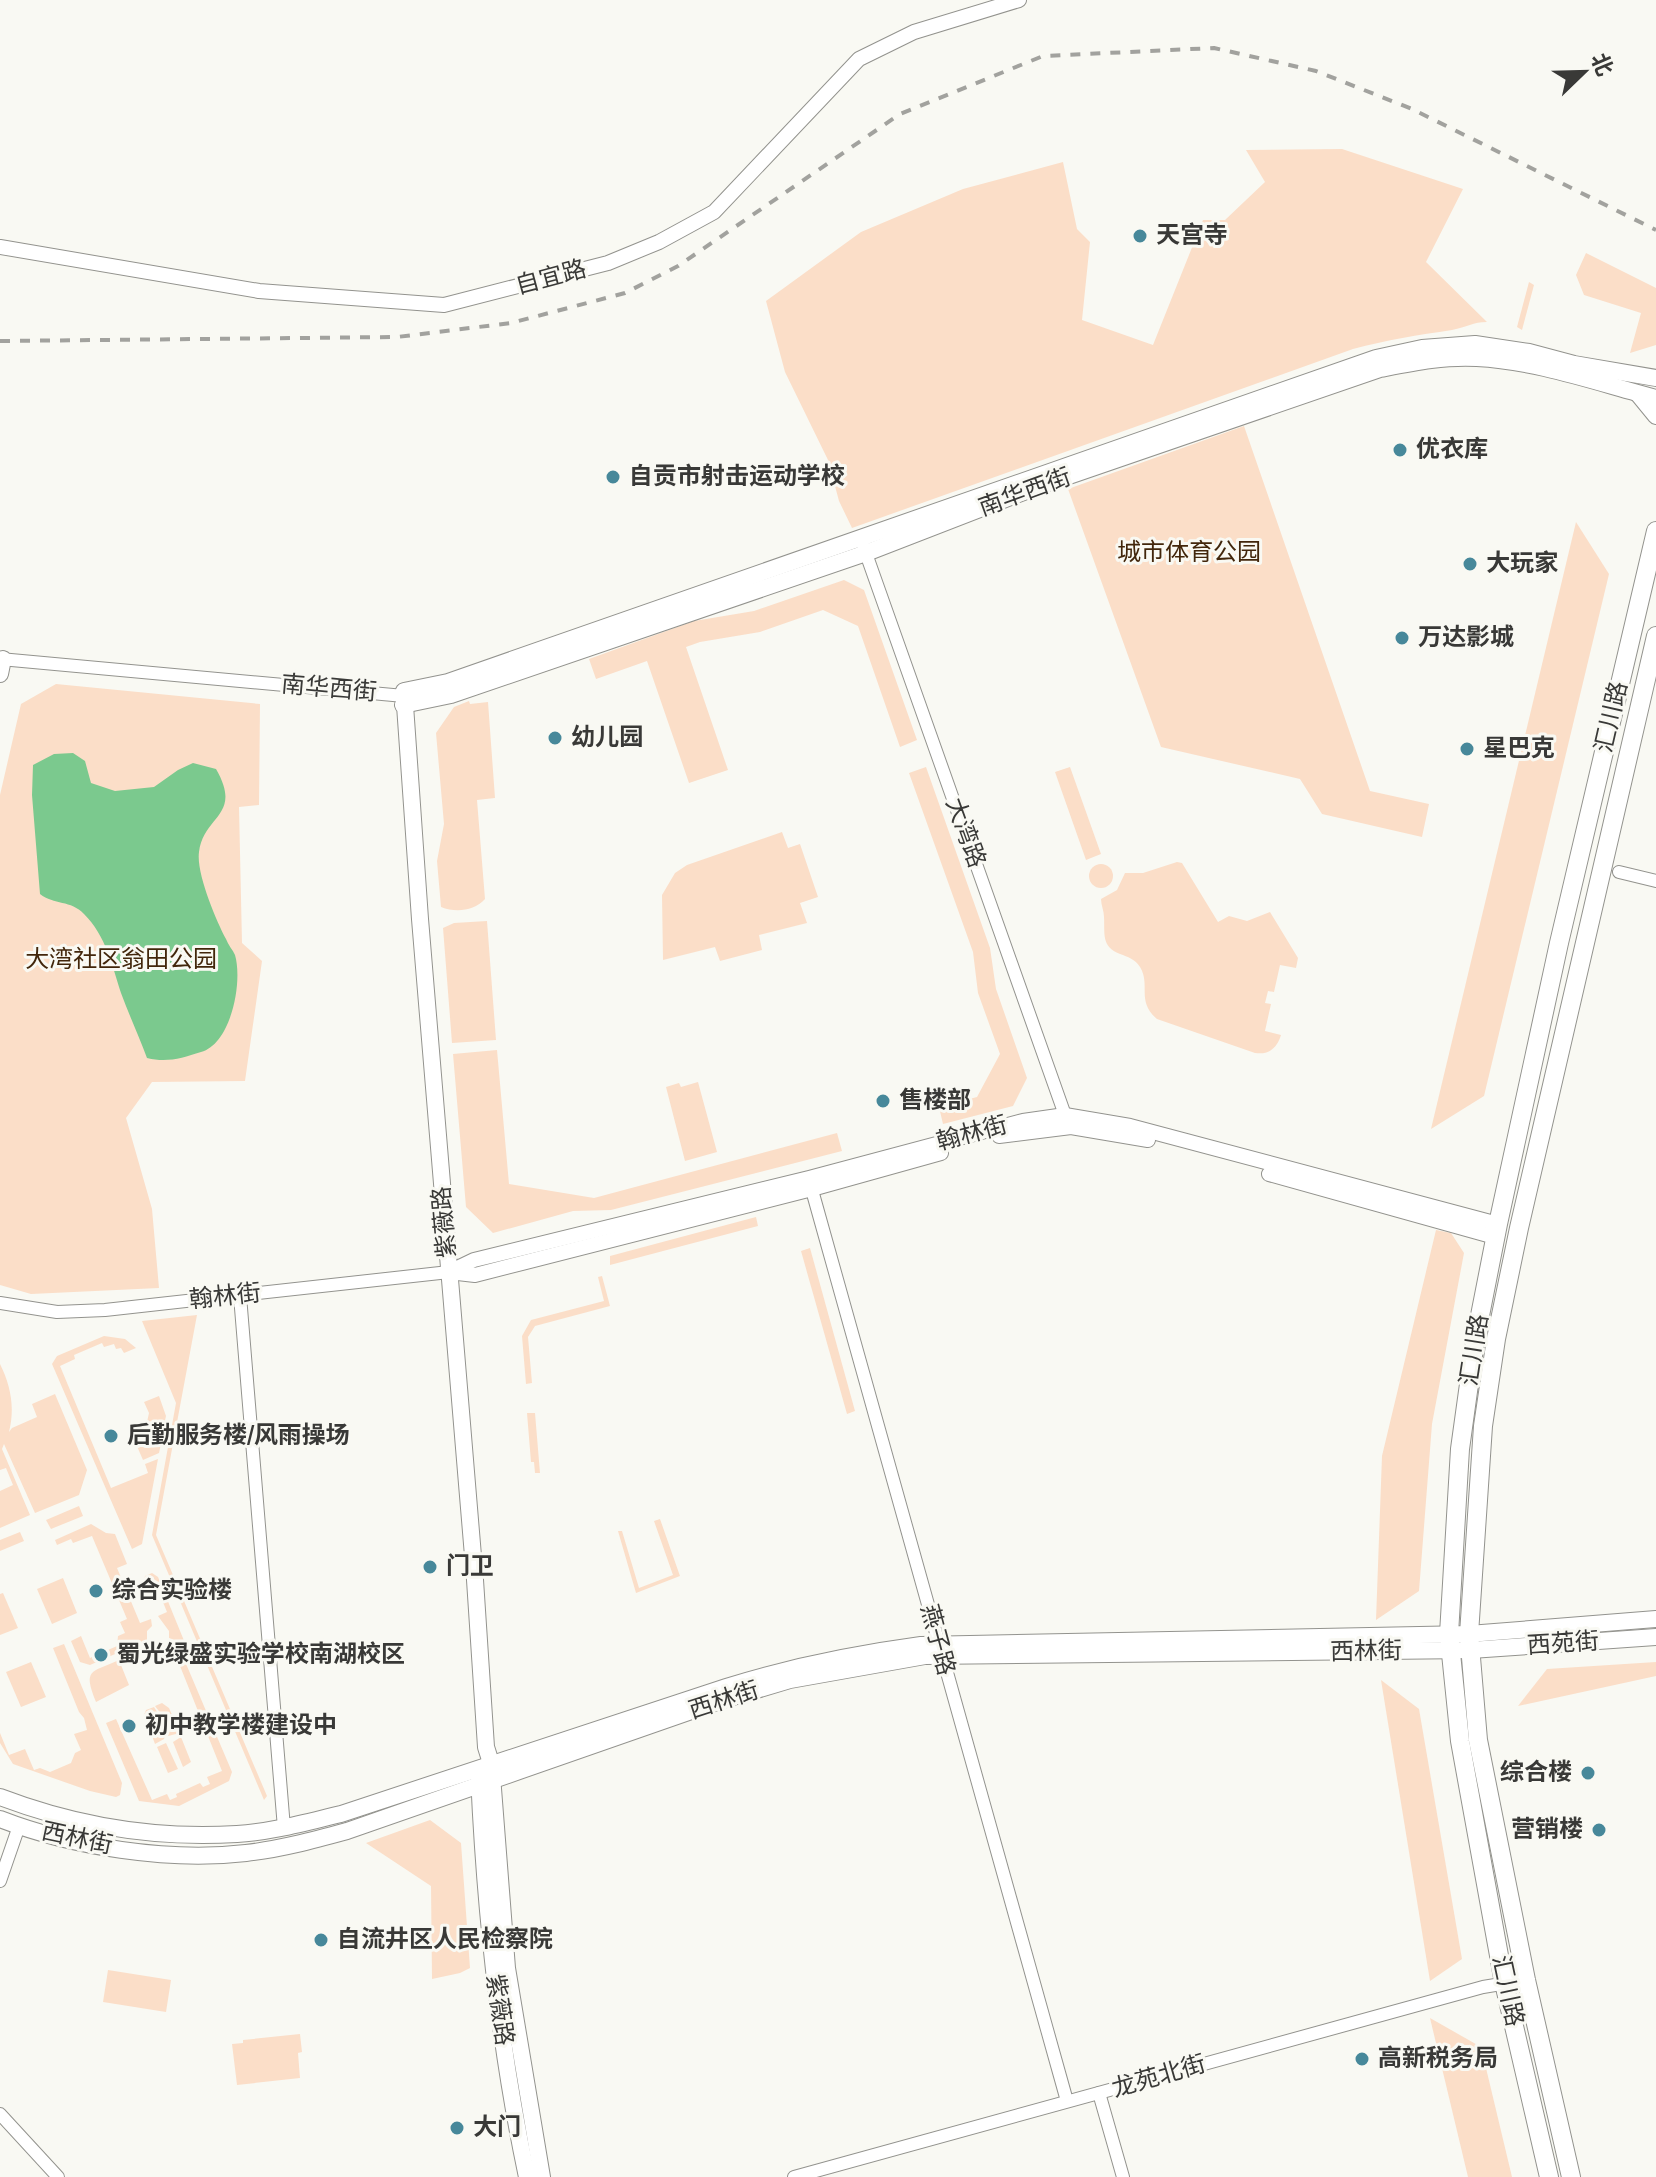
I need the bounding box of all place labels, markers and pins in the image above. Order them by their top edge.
place label: 天宫寺 [1156,222,1228,248]
marker: 天宫寺 [1131,227,1149,245]
place label: 优衣库 [1416,436,1488,462]
marker: 优衣库 [1391,441,1409,459]
place label: 自贡市射击运动学校 [629,463,845,489]
marker: 自贡市射击运动学校 [604,468,622,486]
place label: 大玩家 [1486,550,1558,576]
marker: 大玩家 [1461,555,1479,573]
place label: 万达影城 [1418,624,1514,650]
marker: 万达影城 [1393,629,1411,647]
place label: 幼儿园 [571,724,643,750]
marker: 幼儿园 [546,729,564,747]
place label: 星巴克 [1483,735,1555,761]
marker: 星巴克 [1458,740,1476,758]
place label: 售楼部 [899,1087,971,1113]
marker: 售楼部 [874,1092,892,1110]
place label: 后勤服务楼/风雨操场 [127,1422,350,1448]
marker: 后勤服务楼/风雨操场 [102,1427,120,1445]
place label: 门卫 [446,1553,494,1579]
marker: 门卫 [421,1558,439,1576]
place label: 综合实验楼 [112,1577,232,1603]
marker: 综合实验楼 [87,1582,105,1600]
place label: 蜀光绿盛实验学校南湖校区 [117,1641,405,1667]
marker: 蜀光绿盛实验学校南湖校区 [92,1646,110,1664]
place label: 初中教学楼建设中 [145,1712,337,1738]
marker: 初中教学楼建设中 [120,1717,138,1735]
place label: 综合楼 [1500,1759,1572,1785]
marker: 综合楼 [1579,1764,1597,1782]
place label: 营销楼 [1511,1816,1583,1842]
marker: 营销楼 [1590,1821,1608,1839]
place label: 自流井区人民检察院 [337,1926,553,1952]
marker: 自流井区人民检察院 [312,1931,330,1949]
place label: 高新税务局 [1378,2045,1498,2071]
marker: 高新税务局 [1353,2050,1371,2068]
place label: 大门 [473,2114,521,2140]
marker: 大门 [448,2119,466,2137]

